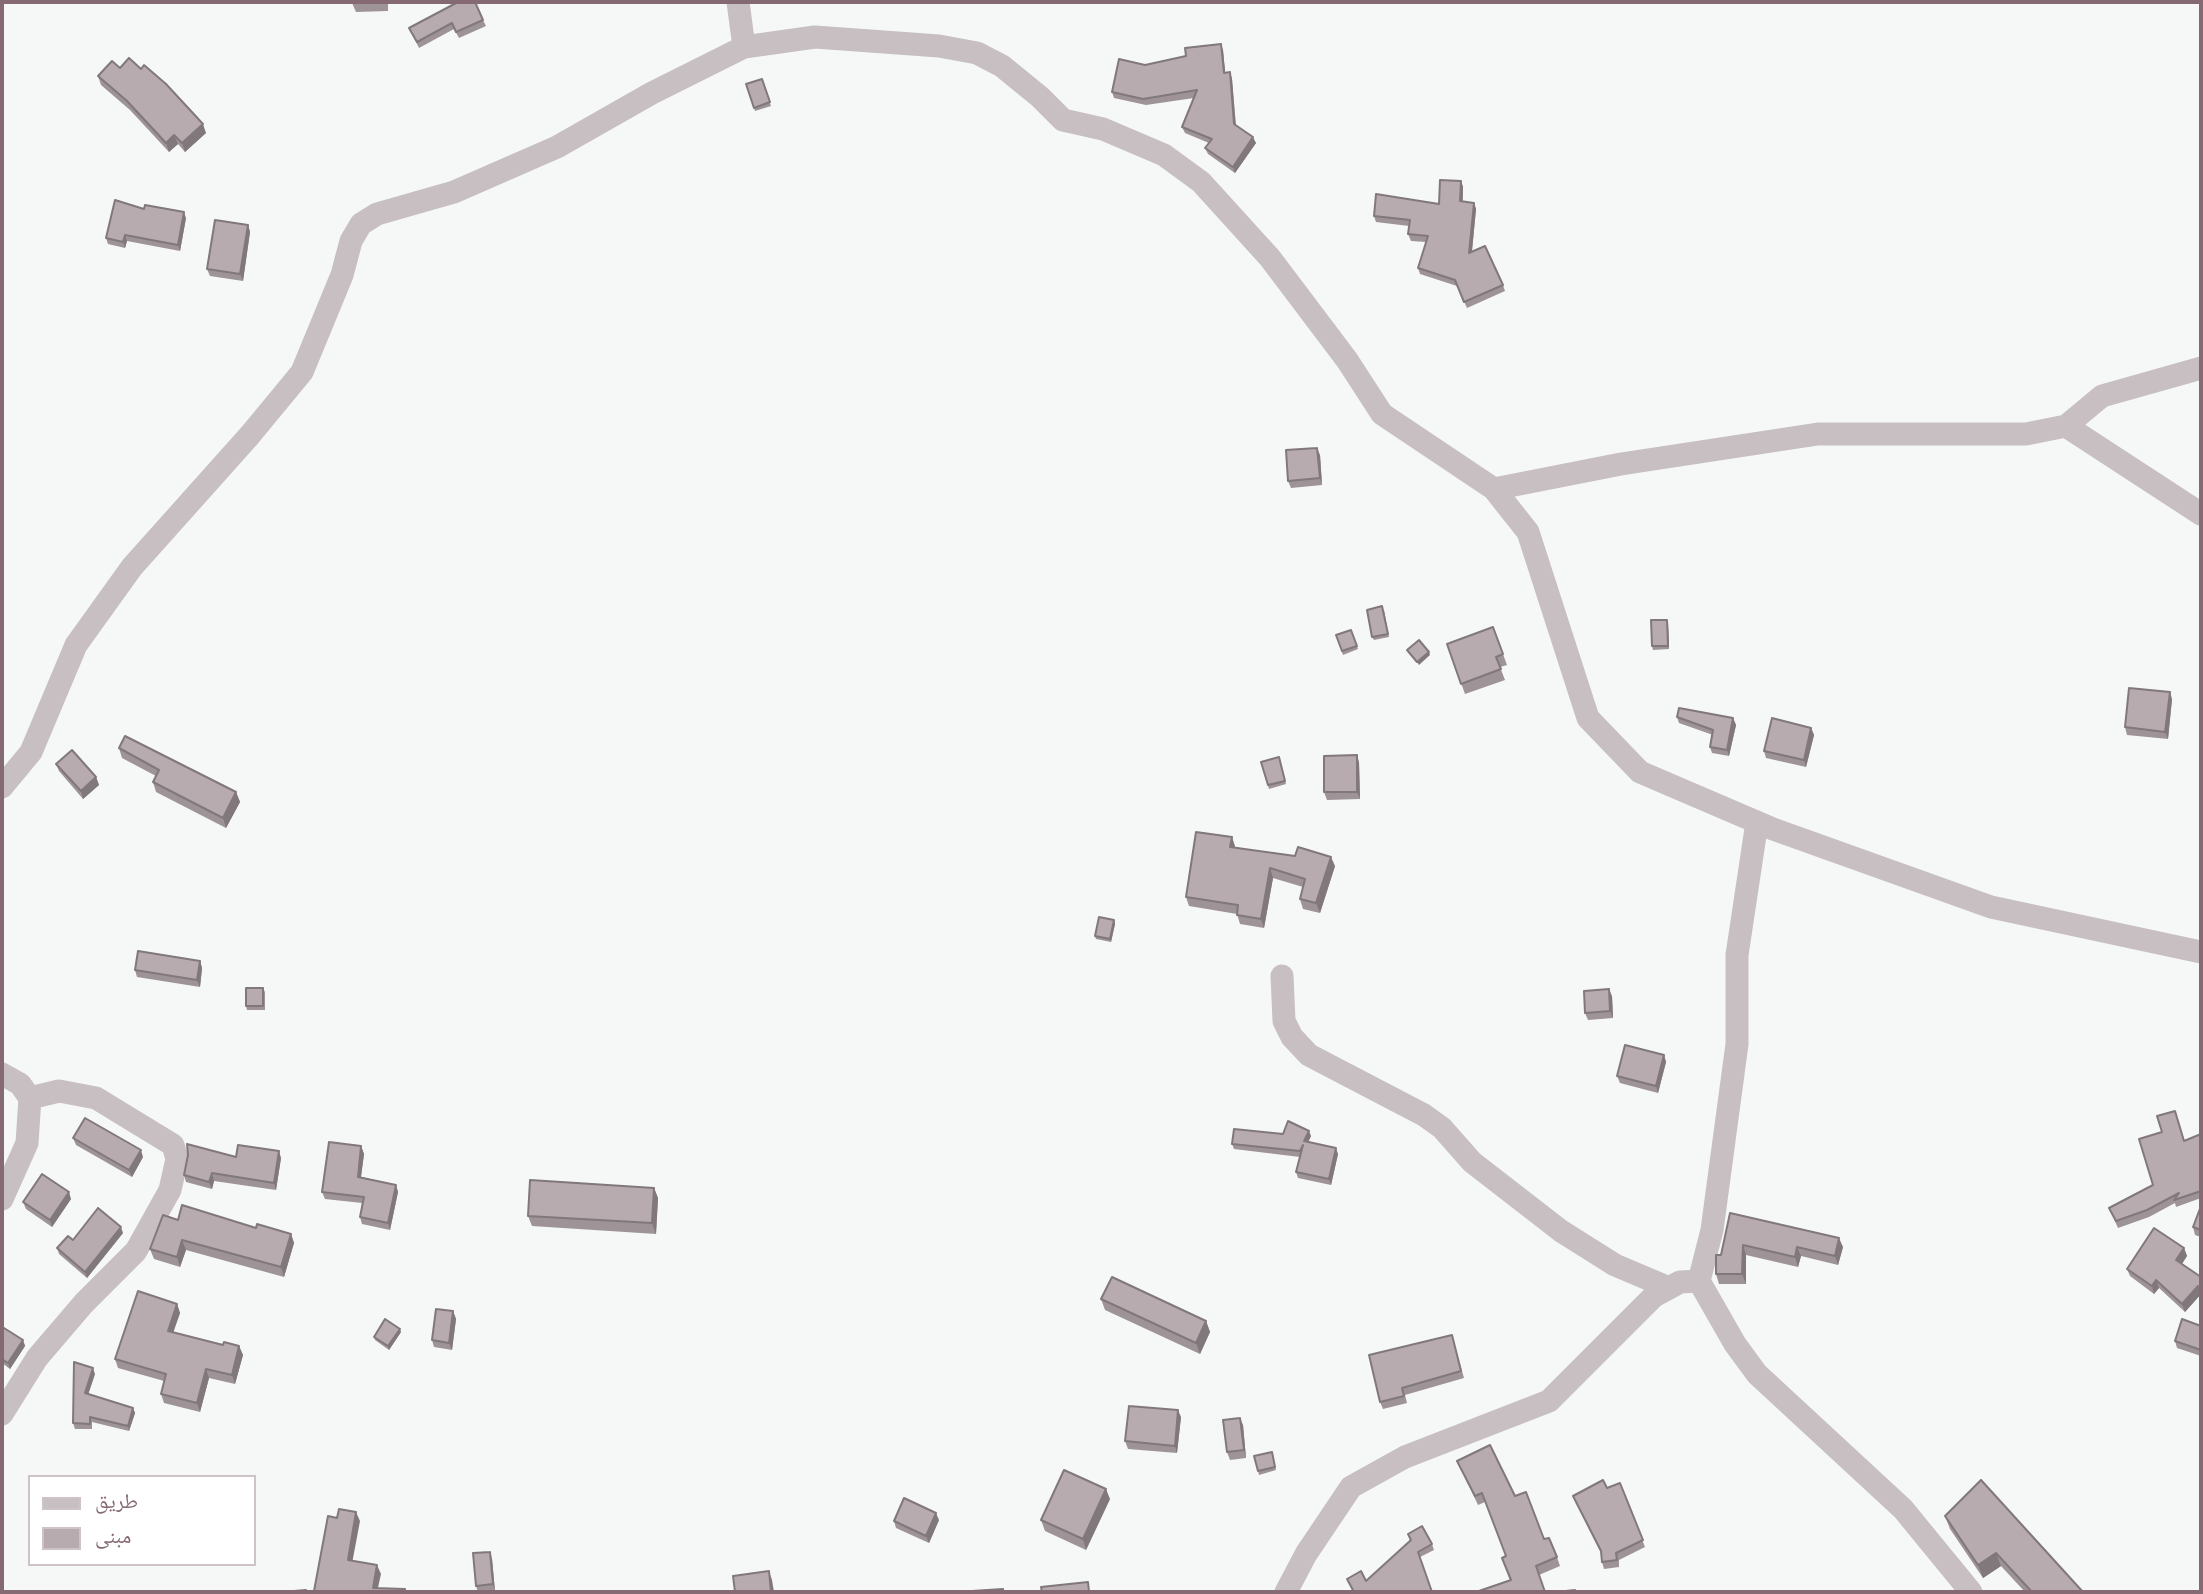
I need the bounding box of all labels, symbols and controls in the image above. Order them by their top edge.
legend [28,1475,256,1566]
text: طريق [95,1487,138,1512]
text: مبنى [95,1522,131,1547]

